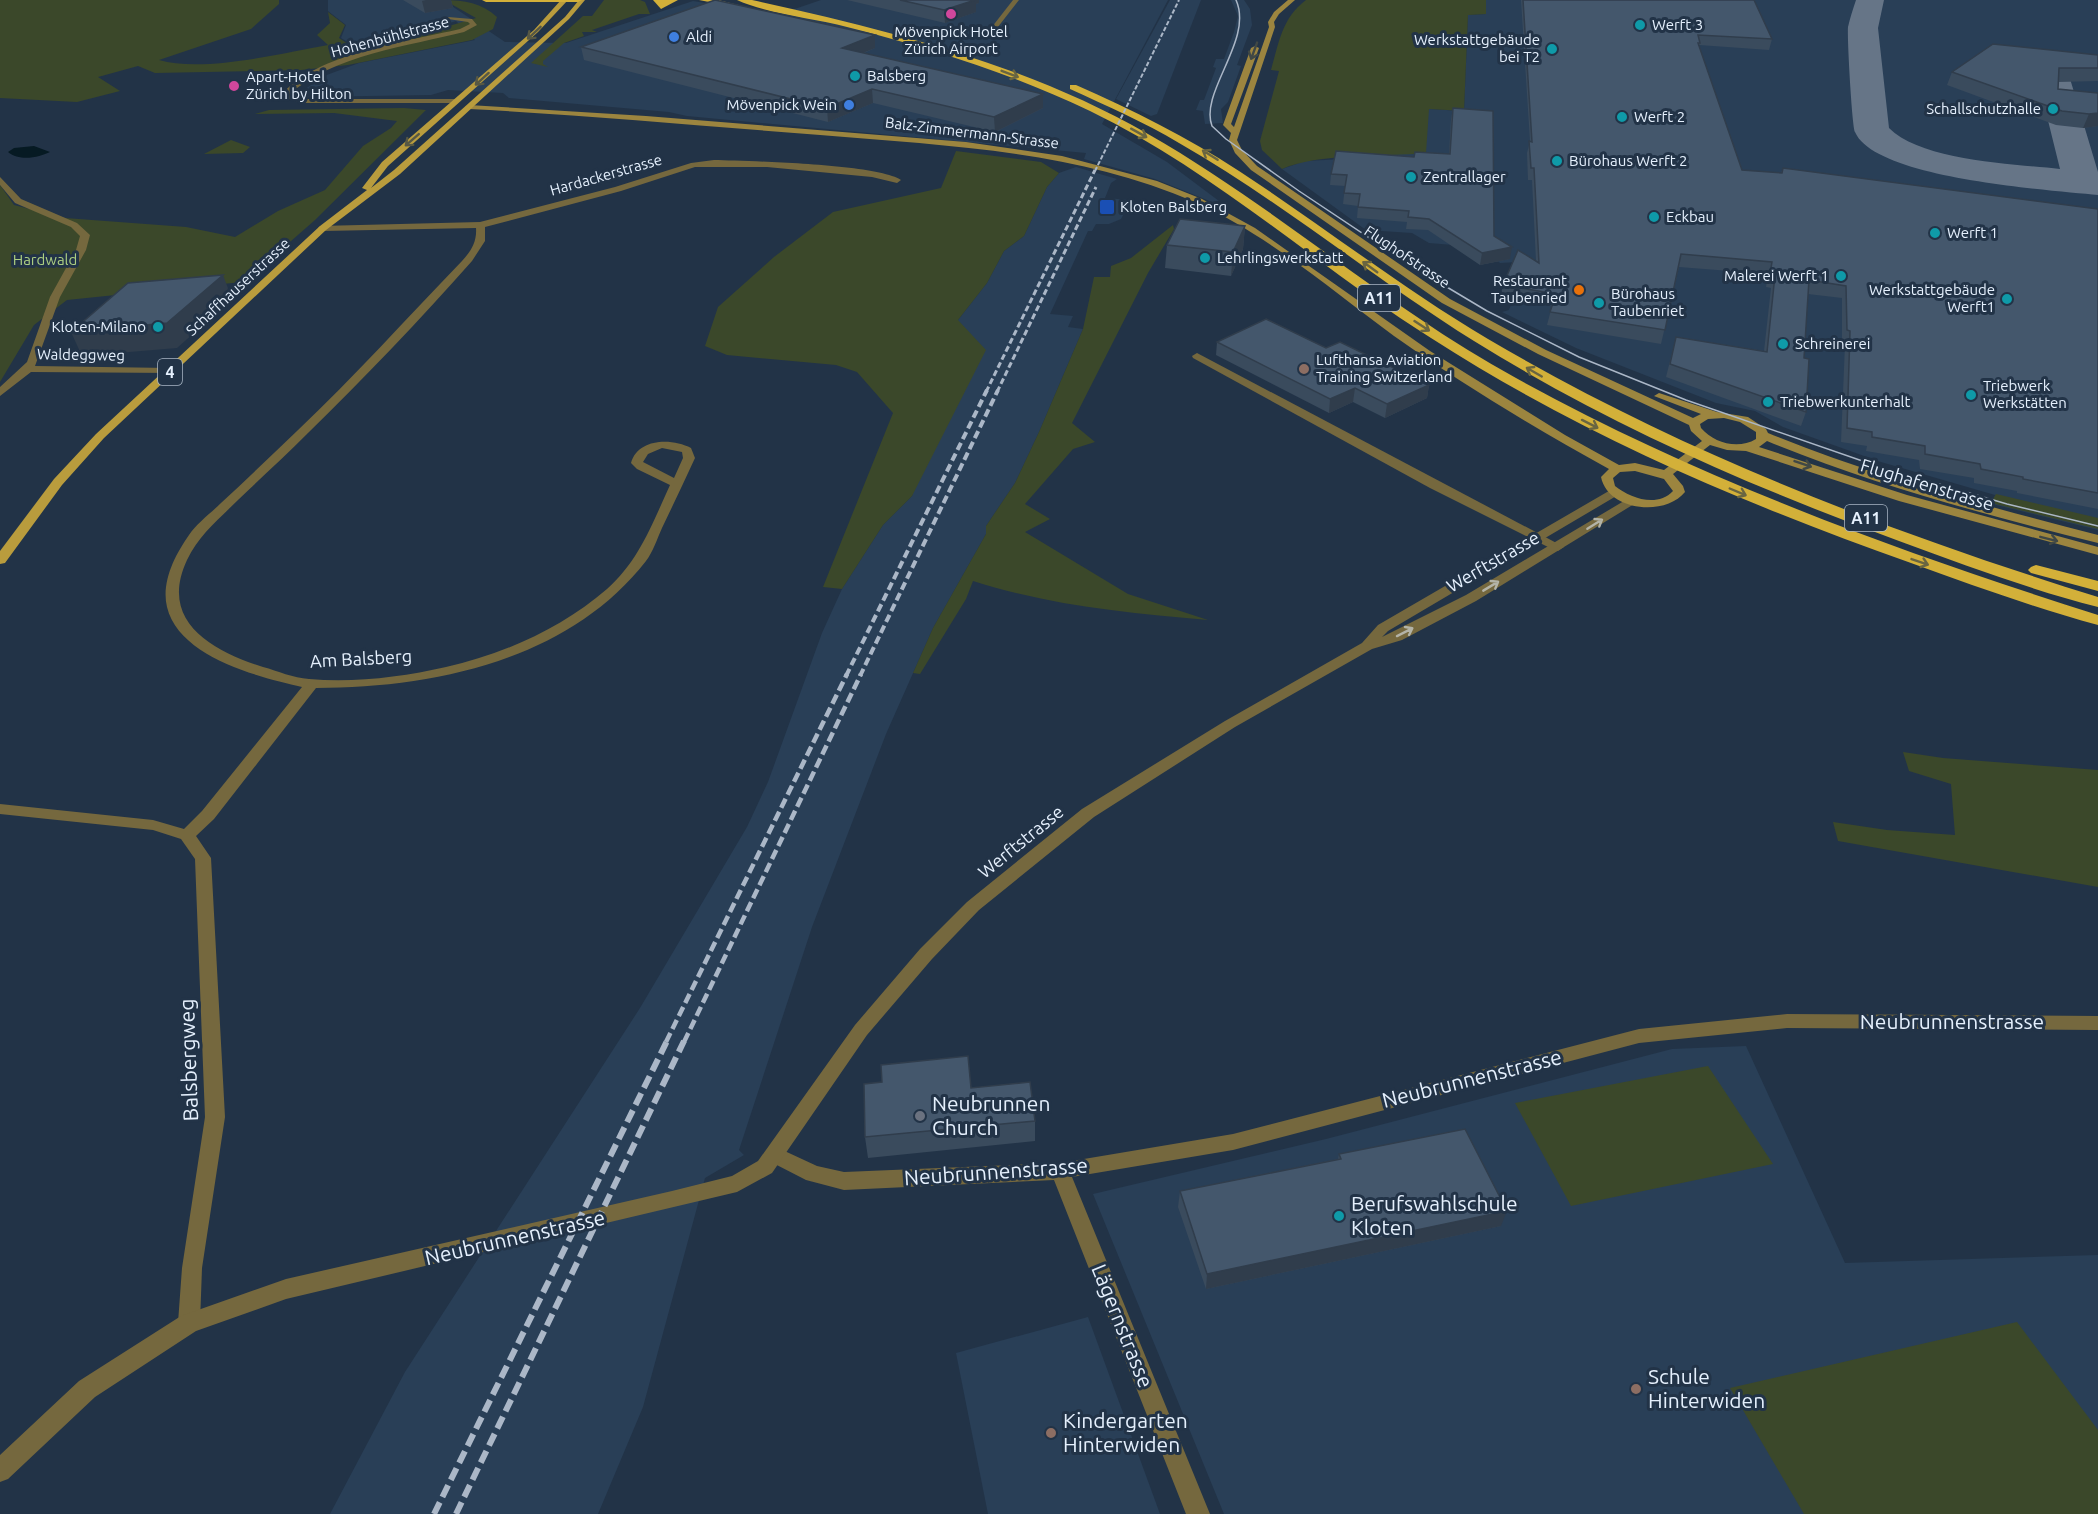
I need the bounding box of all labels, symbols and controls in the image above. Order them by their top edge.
marker: Mövenpick Hotel Zürich Airport [944,7,958,21]
street label: Hohenbühlstrasse [329,13,451,60]
place label: Werft 3 [1652,16,1703,33]
marker: Werft 3 [1633,18,1647,32]
place label: Mövenpick Hotel Zürich Airport [894,23,1008,57]
one-way arrow [526,25,541,40]
place label: Aldi [686,28,712,45]
marker: Aldi [667,30,681,44]
place label: Werkstattgebäude bei T2 [1414,31,1540,65]
one-way arrow [1247,41,1258,60]
marker: Werkstattgebäude bei T2 [1545,42,1559,56]
place label: Balsberg [867,67,926,84]
place label: Apart-Hotel Zürich by Hilton [246,68,352,102]
marker: Balsberg [848,69,862,83]
one-way arrow [1000,69,1019,80]
one-way arrow [475,72,490,86]
marker: Apart-Hotel Zürich by Hilton [227,79,241,93]
place label: Mövenpick Wein [727,96,837,113]
marker: Mövenpick Wein [842,98,856,112]
place label: Schallschutzhalle [1926,100,2041,117]
marker: Schallschutzhalle [2046,102,2060,116]
place label: Werft 2 [1634,108,1685,125]
marker: Werft 2 [1615,110,1629,124]
street label: Balz-Zimmermann-Strasse [884,113,1060,152]
one-way arrow [1130,128,1148,139]
one-way arrow [405,133,420,147]
one-way arrow [1202,149,1219,161]
street label: Hardackerstrasse [548,150,664,199]
place label: Bürohaus Werft 2 [1569,152,1687,169]
marker: Bürohaus Werft 2 [1550,154,1564,168]
place label: Zentrallager [1423,168,1506,185]
marker: Zentrallager [1404,170,1418,184]
marker: Kloten Balsberg [1098,198,1116,216]
place label: Kloten Balsberg [1120,198,1227,215]
place label: Eckbau [1666,208,1714,225]
marker: Eckbau [1647,210,1661,224]
street label: Flughofstrasse [1361,222,1453,291]
place label: Werft 1 [1947,224,1998,241]
marker: Werft 1 [1928,226,1942,240]
street label: Schaffhauserstrasse [183,234,293,339]
place label: Lehrlingswerkstatt [1217,249,1344,266]
park label: Hardwald [13,251,77,268]
marker: Lehrlingswerkstatt [1198,251,1212,265]
one-way arrow [1362,261,1378,273]
place label: Malerei Werft 1 [1724,267,1829,284]
marker: Malerei Werft 1 [1834,269,1848,283]
place label: Restaurant Taubenried [1491,272,1567,306]
place label: Werkstattgebäude Werft1 [1869,281,1995,315]
marker: Restaurant Taubenried [1572,283,1586,297]
road number: A11 [1358,285,1400,311]
place label: Bürohaus Taubenriet [1611,285,1684,319]
marker: Werkstattgebäude Werft1 [2000,292,2014,306]
marker: Bürohaus Taubenriet [1592,296,1606,310]
place label: Kloten-Milano [51,318,146,335]
marker: Kloten-Milano [151,320,165,334]
one-way arrow [1413,320,1430,333]
place label: Schreinerei [1795,335,1870,352]
marker: Schreinerei [1776,337,1790,351]
street label: Waldeggweg [37,345,125,364]
place label: Lufthansa Aviation Training Switzerland [1316,351,1452,385]
road number: 4 [158,359,182,385]
marker: Lufthansa Aviation Training Switzerland [1297,362,1311,376]
one-way arrow [1526,366,1543,378]
place label: Triebwerk Werkstätten [1983,377,2067,411]
marker: Triebwerk Werkstätten [1964,388,1978,402]
place label: Triebwerkunterhalt [1780,393,1911,410]
marker: Triebwerkunterhalt [1761,395,1775,409]
one-way arrow [1581,418,1599,430]
street label: Flughafenstrasse [1858,454,1996,514]
one-way arrow [1793,460,1812,471]
one-way arrow [1728,487,1746,498]
road number: A11 [1845,505,1887,531]
one-way arrow [1586,517,1603,529]
street label: Werftstrasse [1443,527,1542,596]
one-way arrow [2040,534,2059,546]
one-way arrow [1910,557,1929,568]
one-way arrow [1482,579,1499,591]
one-way arrow [1395,626,1413,638]
street label: Am Balsberg [309,645,412,671]
street label: Werftstrasse [974,801,1067,882]
street label: Balsbergweg [174,998,202,1122]
street label: Neubrunnenstrasse [1860,1009,2044,1033]
street label: Neubrunnenstrasse [1379,1044,1564,1112]
place label: Neubrunnen Church [932,1091,1050,1139]
marker: Neubrunnen Church [913,1109,927,1123]
street label: Neubrunnenstrasse [903,1153,1089,1189]
place label: Berufswahlschule Kloten [1351,1191,1518,1239]
street label: Neubrunnenstrasse [422,1205,607,1269]
marker: Berufswahlschule Kloten [1332,1209,1346,1223]
street label: Lägernstrasse [1087,1260,1159,1391]
place label: Schule Hinterwiden [1648,1364,1765,1412]
marker: Schule Hinterwiden [1629,1382,1643,1396]
place label: Kindergarten Hinterwiden [1063,1408,1188,1456]
marker: Kindergarten Hinterwiden [1044,1426,1058,1440]

